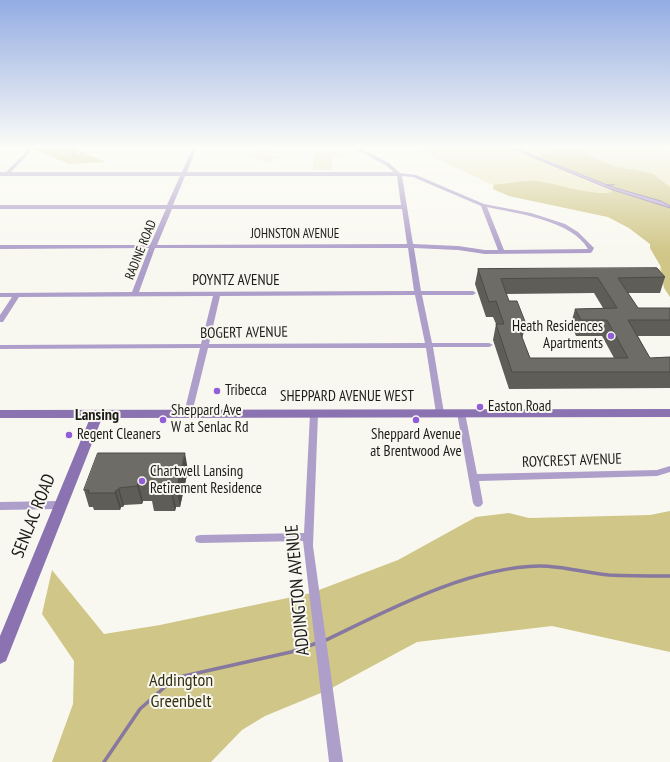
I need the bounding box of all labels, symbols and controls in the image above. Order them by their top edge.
street label: RADINE ROAD [122,218,160,282]
street label: JOHNSTON AVENUE [251,226,339,242]
street label: POYNTZ AVENUE [192,272,280,290]
place label: Heath Residences Apartments [512,318,603,353]
street label: BOGERT AVENUE [200,323,288,343]
marker: Heath Residences Apartments [606,331,616,341]
place label: Tribecca [225,382,267,400]
marker: Tribecca [212,386,222,396]
street label: SHEPPARD AVENUE WEST [280,388,414,406]
place label: Easton Road [488,398,551,416]
place label: Sheppard Ave W at Senlac Rd [171,402,248,437]
marker: Easton Road [475,402,485,412]
district label: Lansing [75,405,119,425]
marker: Sheppard Ave W at Senlac Rd [158,415,168,425]
marker: Sheppard Avenue at Brentwood Ave [411,415,421,425]
place label: Regent Cleaners [77,426,161,444]
place label: Sheppard Avenue at Brentwood Ave [370,426,462,461]
marker: Regent Cleaners [64,430,74,440]
street label: ROYCREST AVENUE [522,450,622,472]
place label: Chartwell Lansing Retirement Residence [150,463,262,498]
street label: SENLAC ROAD [7,471,61,561]
marker: Chartwell Lansing Retirement Residence [137,476,147,486]
street label: ADDINGTON AVENUE [282,524,314,656]
park label: Addington Greenbelt [149,670,213,712]

